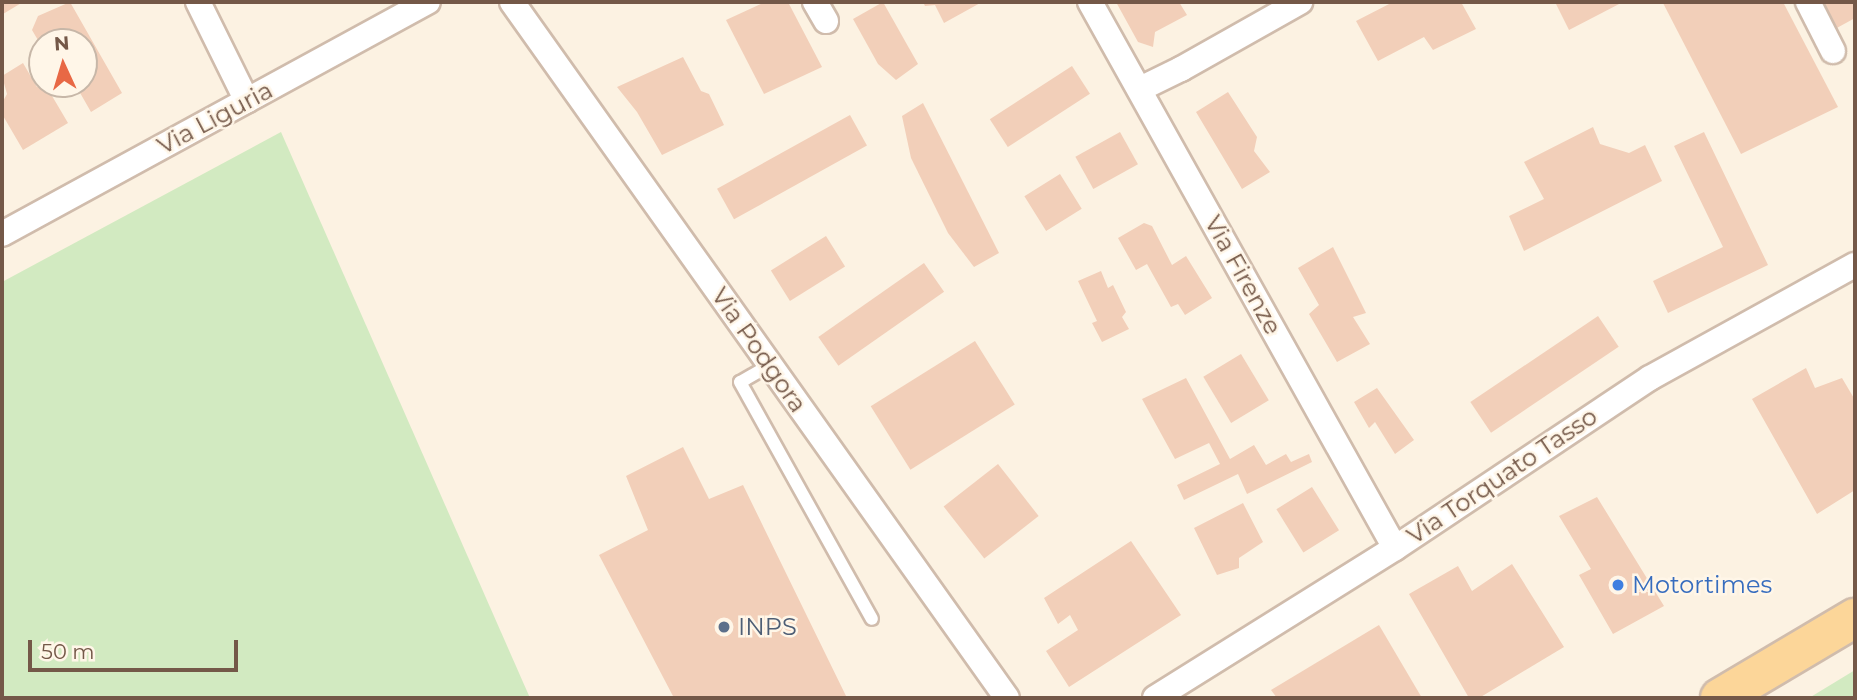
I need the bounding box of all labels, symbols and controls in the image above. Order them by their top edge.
north arrow [28,28,98,98]
text: N [53,32,70,56]
street label: Via Liguria [152,76,278,160]
street label: Via Firenze [1199,211,1287,339]
street label: Via Podgora [705,282,813,418]
street label: Via Torquato Tasso [1402,402,1602,550]
place label: Motortimes [1632,571,1772,599]
marker: Motortimes [1610,577,1626,593]
place label: INPS [738,613,797,641]
marker: INPS [716,619,732,635]
scale bar [32,626,242,670]
text: 50 m [41,639,95,664]

